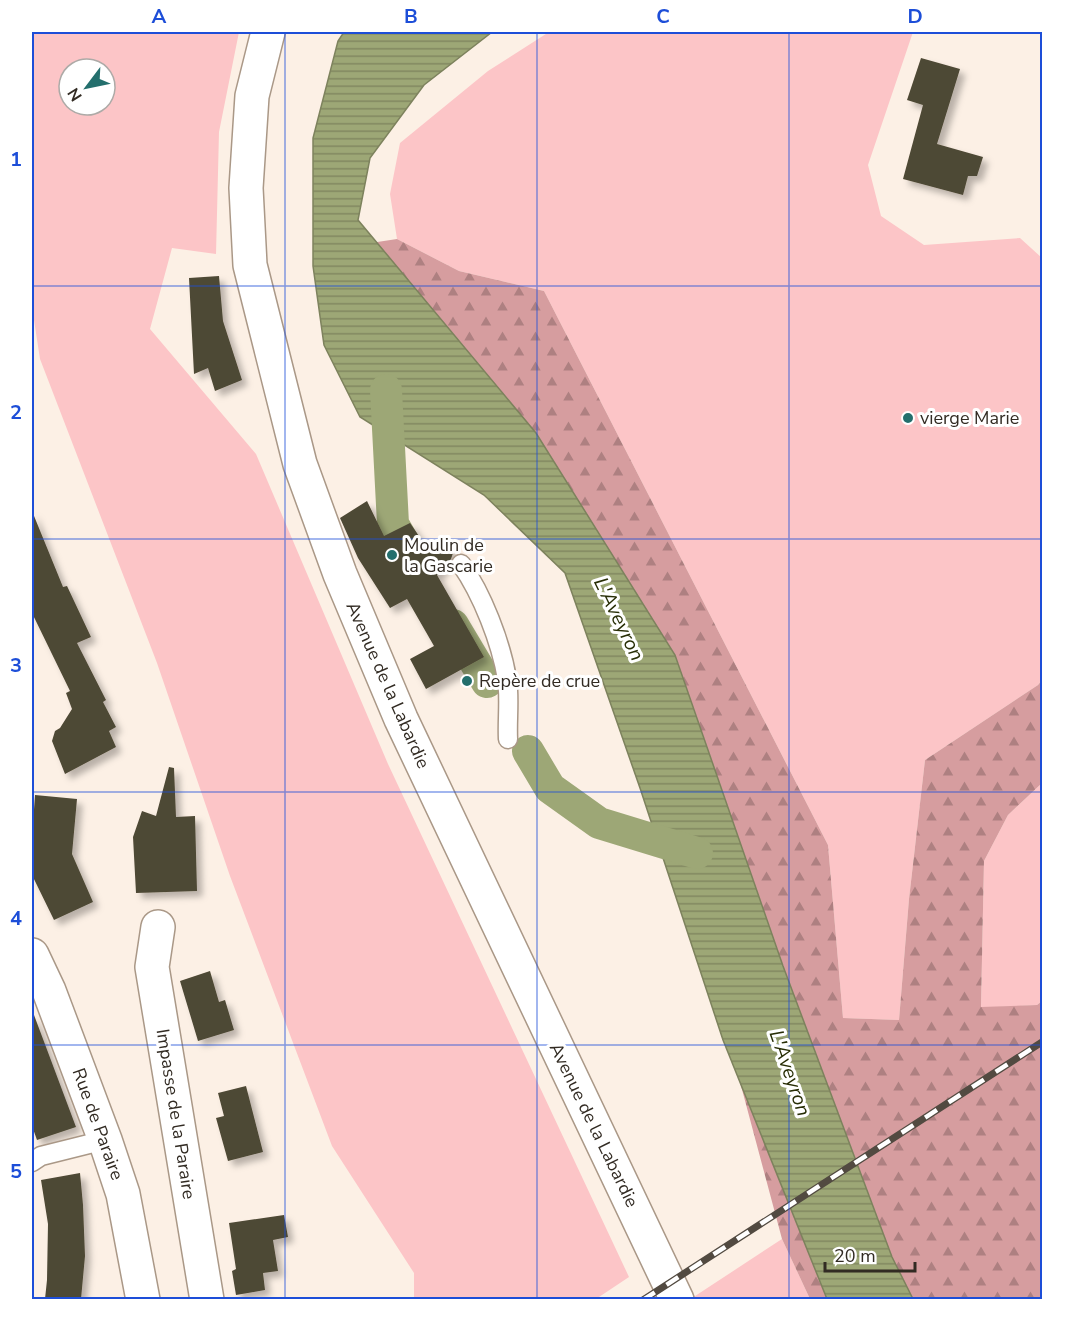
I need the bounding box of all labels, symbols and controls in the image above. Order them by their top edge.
text: A [152,3,167,30]
text: B [404,3,418,30]
text: C [656,3,670,30]
text: D [907,3,923,30]
north arrow [57,57,117,117]
text: N [63,84,88,105]
text: 1 [10,146,22,173]
text: 2 [10,399,22,426]
place label: vierge Marie [920,406,1019,430]
marker: vierge Marie [901,411,915,425]
place label: Moulin de la Gascarie [404,533,493,578]
marker: Moulin de la Gascarie [385,548,399,562]
water label: L'Aveyron [587,573,651,665]
street label: Avenue de la Labardie [340,598,436,772]
text: 3 [10,652,22,679]
place label: Repère de crue [479,669,600,693]
marker: Repère de crue [460,674,474,688]
text: 4 [10,905,22,932]
water label: L'Aveyron [763,1026,817,1120]
street label: Impasse de la Paraire [151,1027,201,1201]
street label: Avenue de la Labardie [544,1039,644,1211]
street label: Rue de Paraire [67,1065,129,1183]
text: 5 [10,1158,22,1185]
scale bar [825,1235,915,1273]
text: 20 m [834,1244,876,1268]

